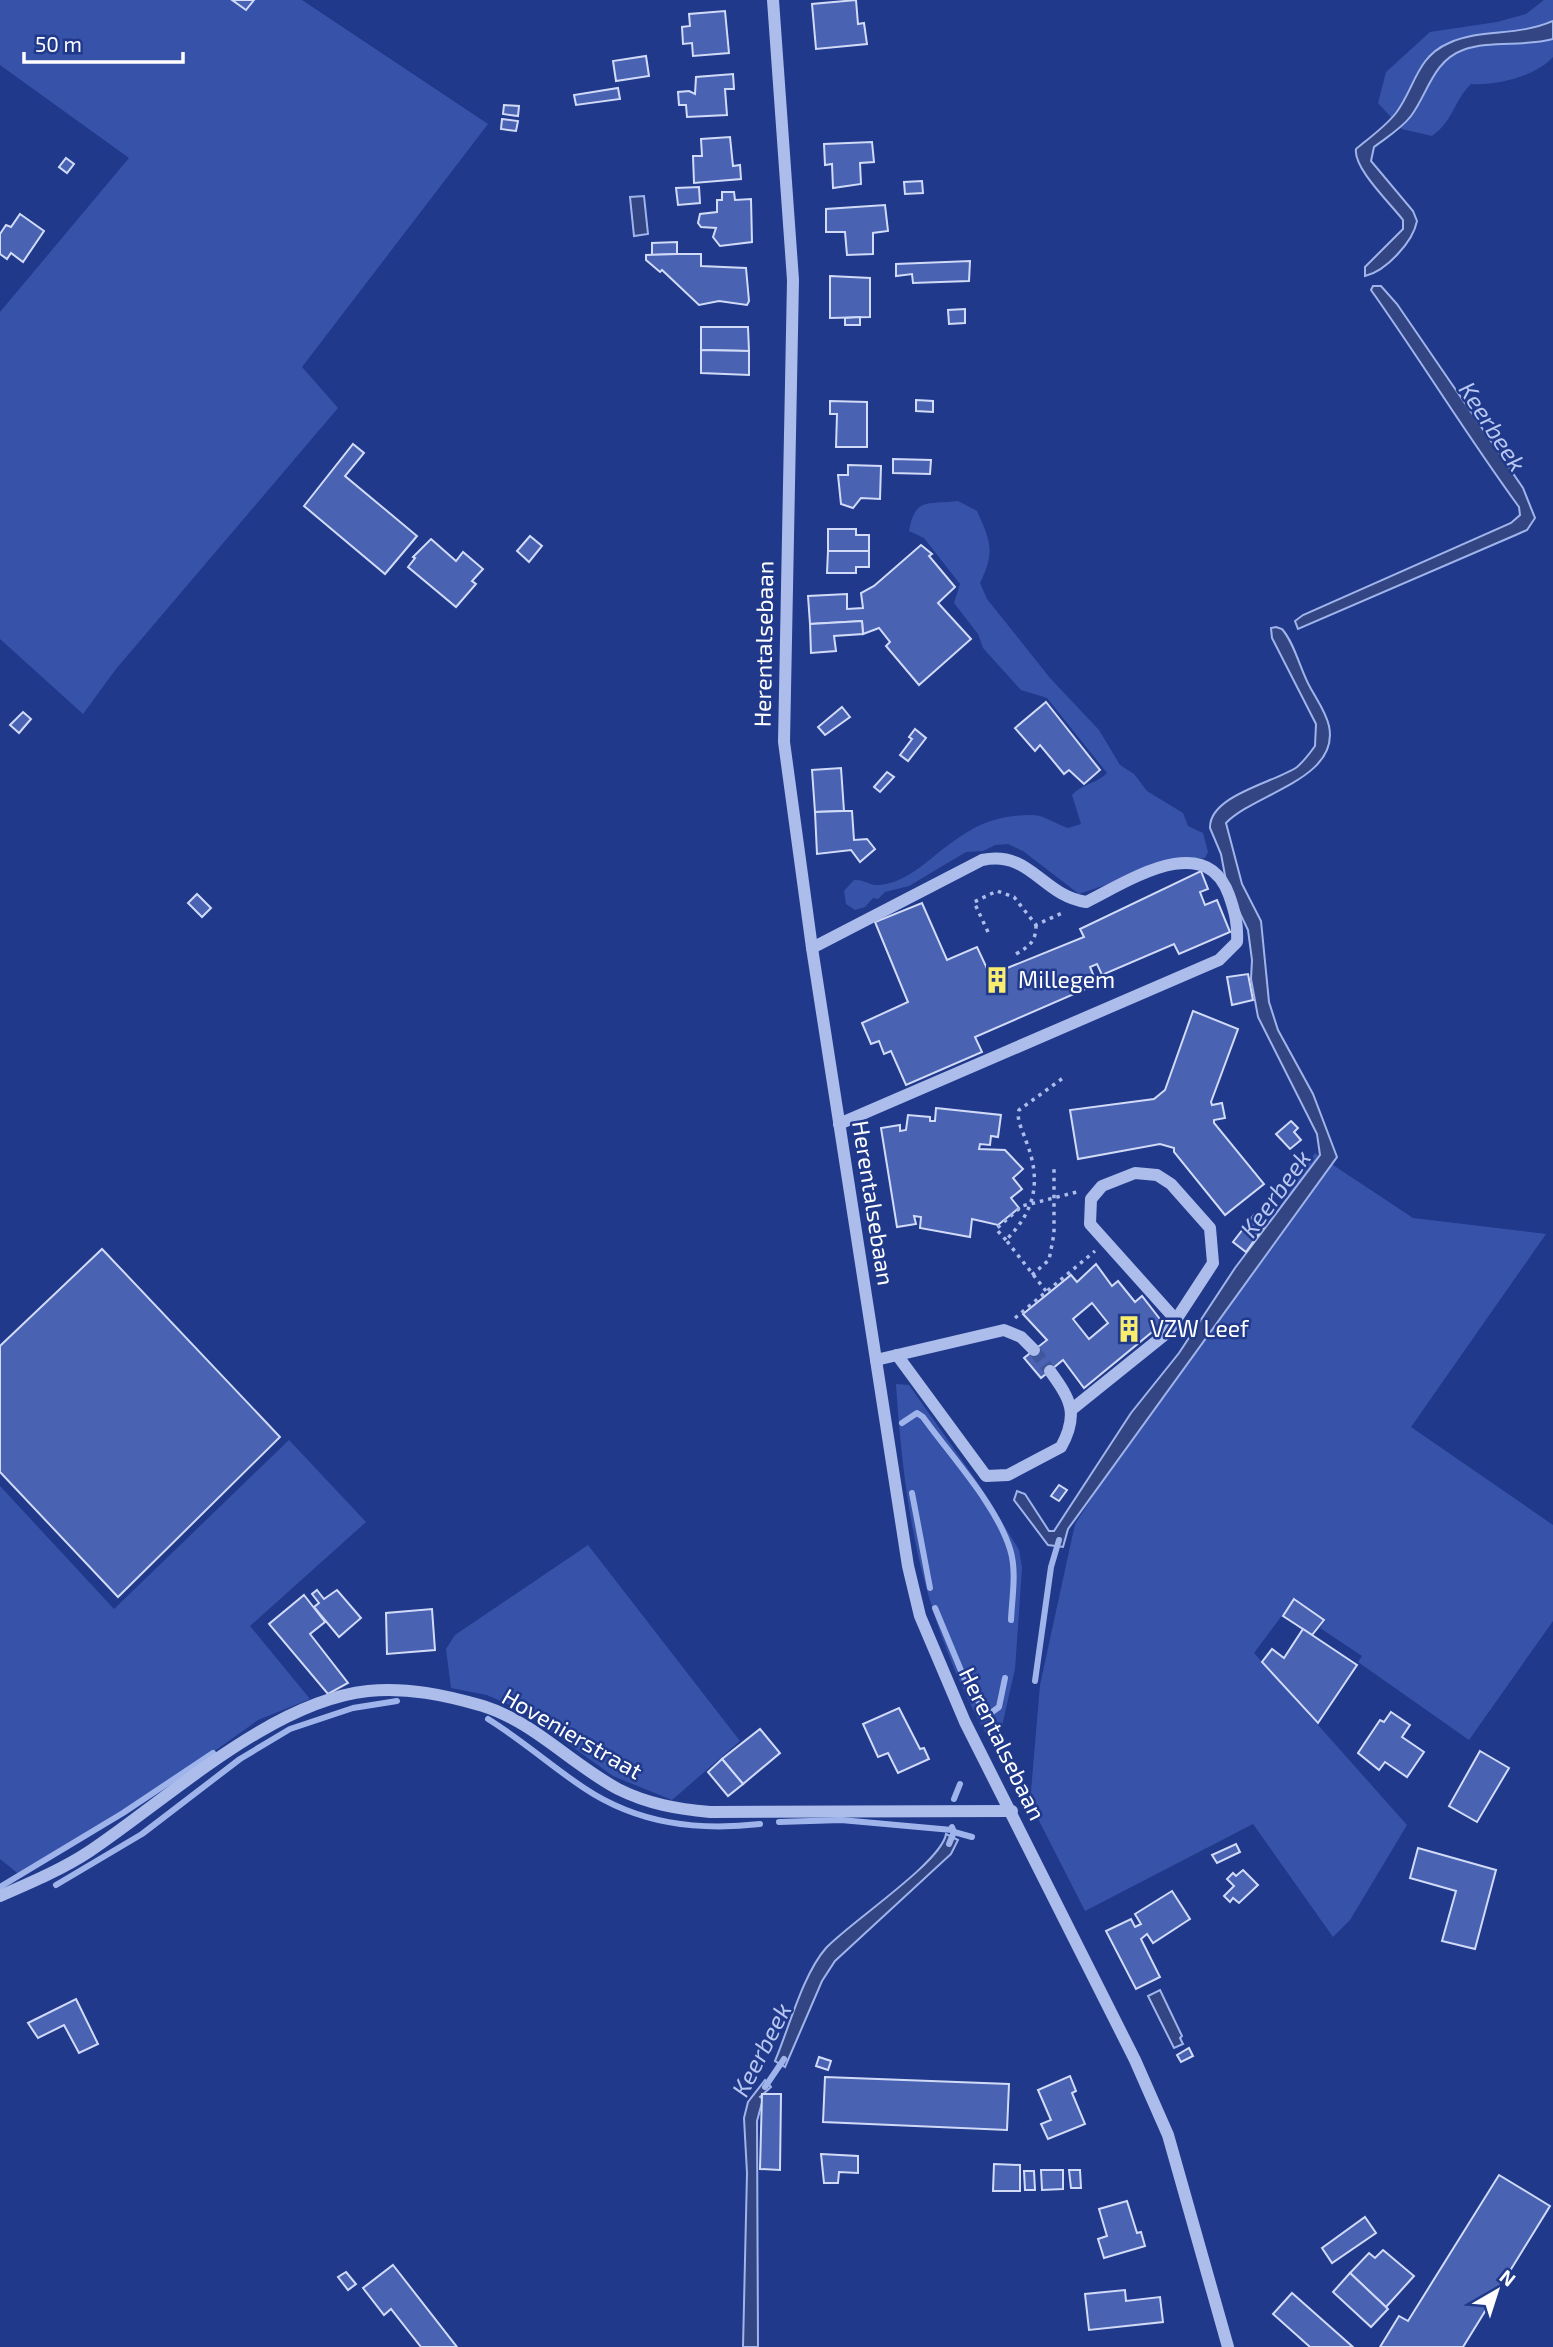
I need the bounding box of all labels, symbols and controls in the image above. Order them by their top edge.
scale bar [24,21,184,65]
text: 50 m [35,31,82,56]
water label: Keerbeek [1454,376,1533,476]
street label: Herentalsebaan [748,561,778,727]
building icon: Millegem [982,965,1012,995]
place label: Millegem [1018,965,1115,993]
street label: Herentalsebaan [847,1119,901,1287]
water label: Keerbeek [1233,1144,1316,1243]
building icon: VZW Leef [1114,1314,1144,1344]
place label: VZW Leef [1150,1314,1250,1342]
street label: Herentalsebaan [954,1663,1052,1824]
street label: Hovenierstraat [498,1682,648,1785]
water label: Keerbeek [725,1998,797,2101]
north arrow [1462,2256,1532,2326]
text: N [1495,2264,1521,2291]

